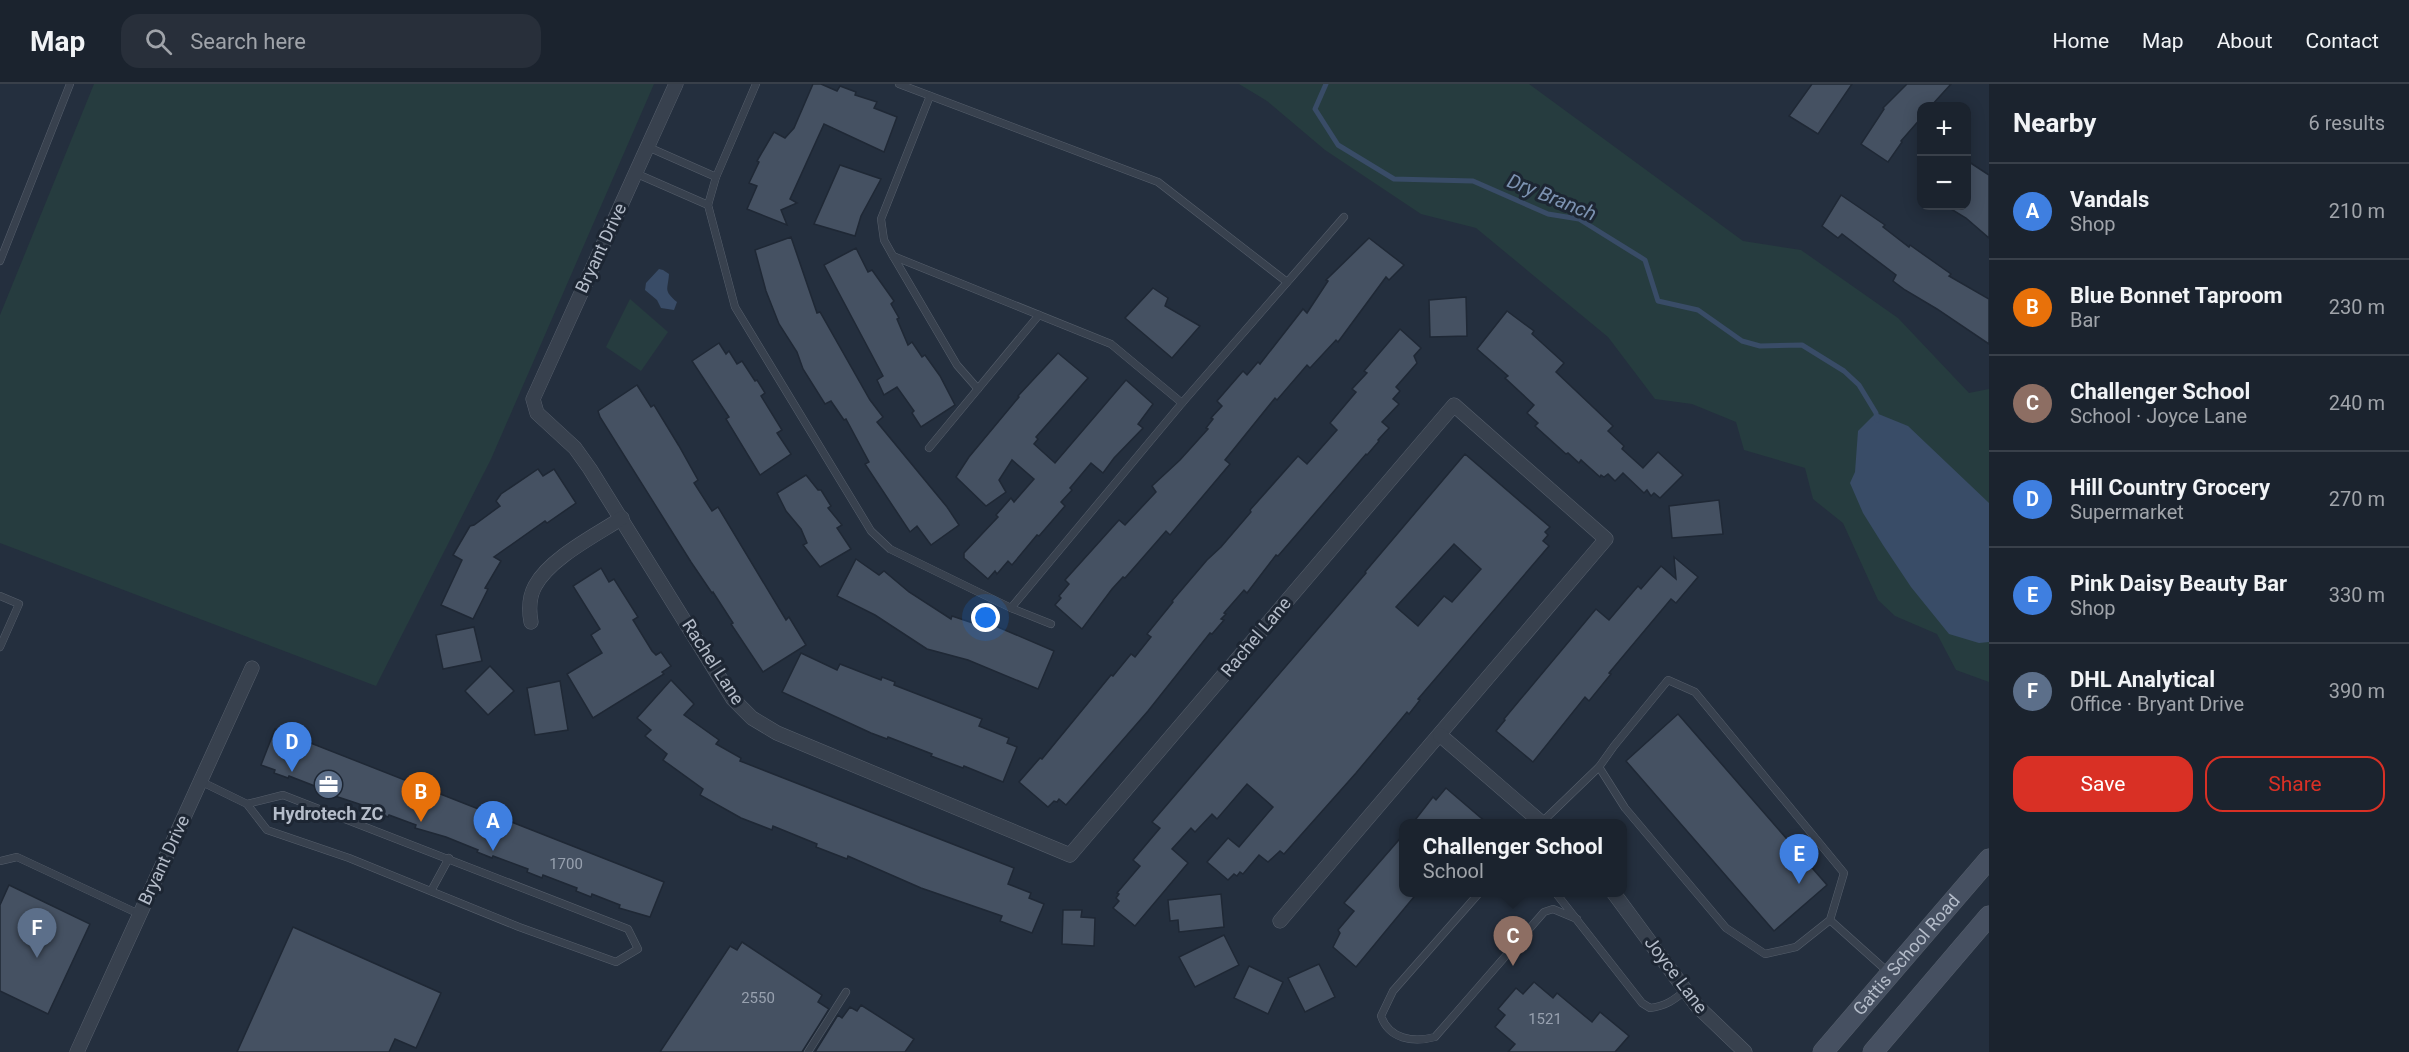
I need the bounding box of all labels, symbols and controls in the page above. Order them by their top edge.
search box [121,14,541,68]
text: Map [30,25,85,58]
icon: search [142,25,175,58]
text: Search here [190,29,306,54]
text: Home [2053,29,2109,53]
text: Map [2142,29,2184,53]
text: About [2217,29,2273,53]
text: Contact [2306,29,2379,53]
map controls [1917,102,1971,210]
button: + [1917,102,1971,156]
text: Nearby [2013,108,2096,138]
text: 6 results [2309,111,2385,135]
button: − [1917,156,1971,210]
water label: Dry Branch [1504,168,1600,226]
text: Vandals [2070,187,2149,212]
text: A [2026,199,2039,223]
text: 210 m [2329,199,2385,223]
street label: Bryant Drive [571,200,630,296]
text: Shop [2070,212,2116,236]
text: Blue Bonnet Taproom [2070,283,2283,308]
text: B [2026,295,2039,319]
text: 230 m [2329,295,2385,319]
text: Bar [2070,308,2100,332]
text: Challenger School [2070,379,2250,404]
text: C [2026,391,2039,415]
text: 240 m [2329,391,2385,415]
text: School · Joyce Lane [2070,404,2247,428]
text: Hill Country Grocery [2070,475,2270,500]
text: D [2026,487,2039,511]
text: 270 m [2329,487,2385,511]
text: Supermarket [2070,500,2184,524]
text: Pink Daisy Beauty Bar [2070,571,2287,596]
text: E [2027,583,2038,607]
text: 330 m [2329,583,2385,607]
street label: Rachel Lane [1216,593,1295,681]
text: Shop [2070,596,2116,620]
your location [971,603,1000,632]
street label: Rachel Lane [678,615,749,708]
text: DHL Analytical [2070,667,2215,692]
text: F [2027,679,2038,703]
text: 390 m [2329,679,2385,703]
text: Office · Bryant Drive [2070,692,2244,716]
pin: D [272,722,312,772]
button: Save [2013,756,2193,812]
button: Share [2205,756,2385,812]
office icon: Hydrotech ZC [312,769,344,801]
pin: B [402,772,440,822]
pin: A [474,802,512,851]
place label: Hydrotech ZC [273,803,383,824]
street label: Bryant Drive [134,812,193,908]
popup [1399,819,1627,897]
text: Challenger School [1423,834,1603,859]
pin: E [1780,834,1818,884]
house number: 1700 [549,855,583,873]
text: School [1423,859,1484,883]
street label: Gattis School Road [1848,890,1964,1019]
pin: F [18,908,57,958]
pin: C [1494,916,1532,966]
street label: Joyce Lane [1641,932,1712,1017]
house number: 2550 [741,989,775,1007]
house number: 1521 [1528,1010,1562,1028]

